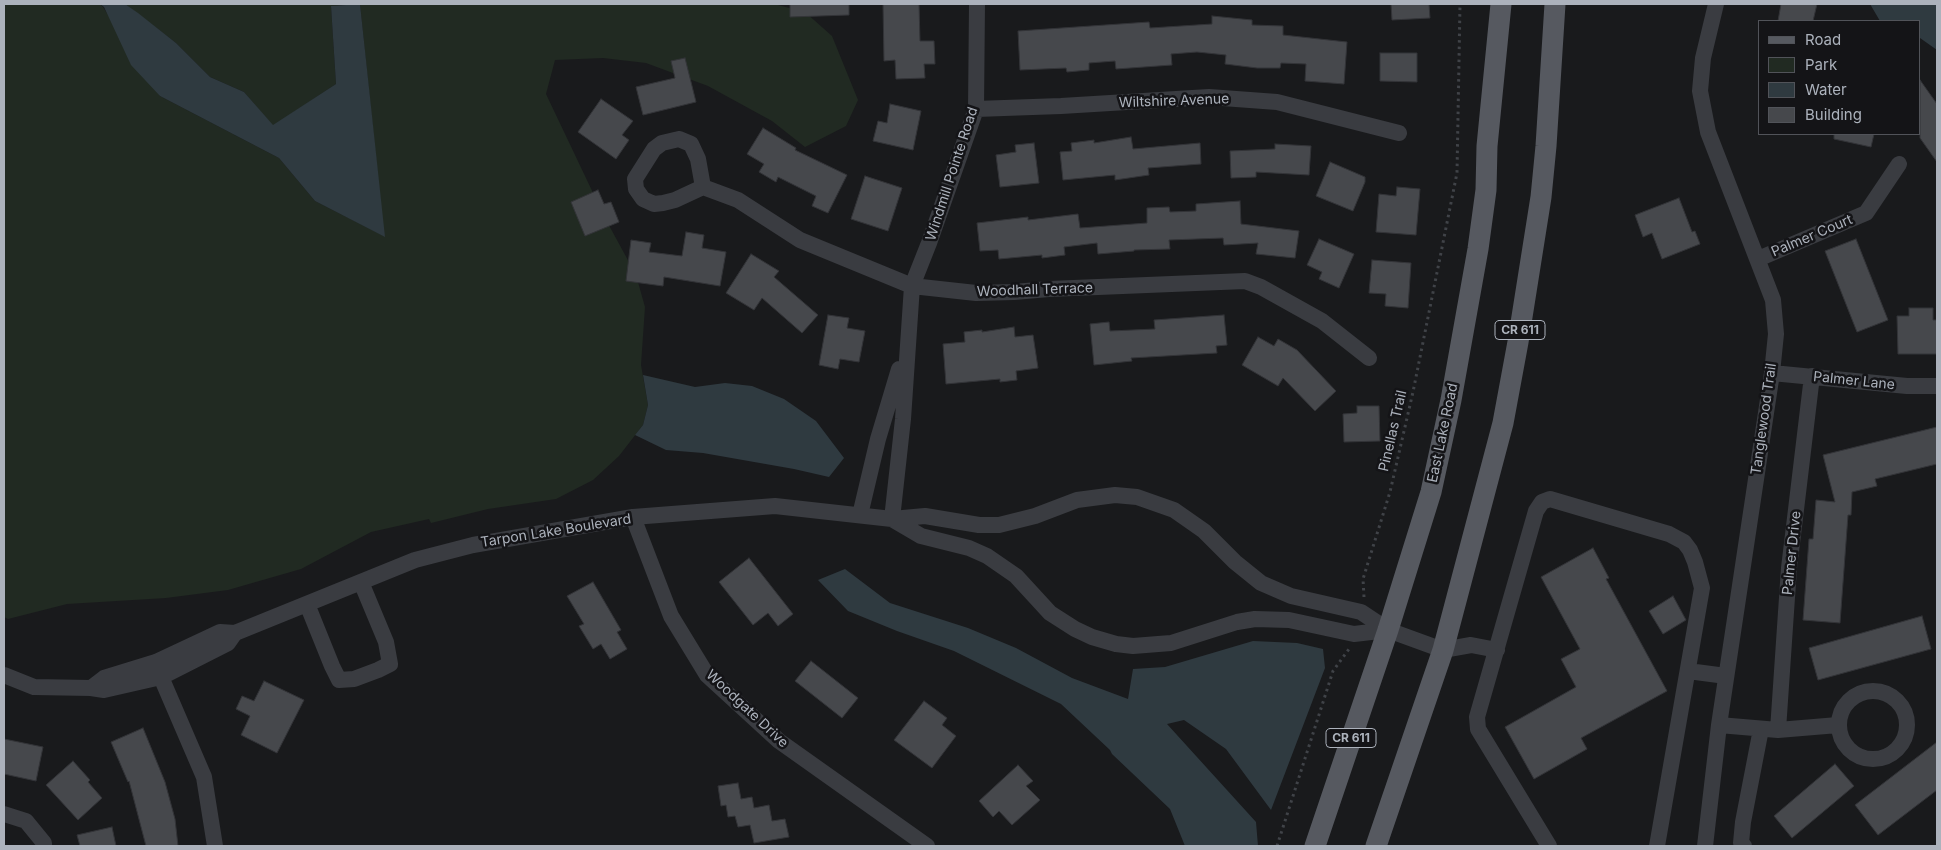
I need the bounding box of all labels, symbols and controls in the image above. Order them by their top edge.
legend [1758,20,1921,135]
text: Road [1805,30,1841,49]
text: Park [1805,55,1837,74]
text: Water [1805,80,1847,99]
street label: Wiltshire Avenue [1118,91,1230,111]
street label: Windmill Pointe Road [922,105,982,243]
text: Building [1805,105,1862,124]
street label: Palmer Court [1769,211,1855,261]
street label: Woodhall Terrace [977,280,1093,300]
road number: CR 611 [1495,320,1545,340]
street label: Tanglewood Trail [1748,362,1780,476]
street label: Palmer Lane [1812,368,1896,394]
street label: East Lake Road [1424,382,1462,484]
street label: Pinellas Trail [1375,389,1411,473]
street label: Palmer Drive [1779,510,1805,596]
street label: Tarpon Lake Boulevard [480,511,632,551]
street label: Woodgate Drive [702,667,792,751]
road number: CR 611 [1326,728,1376,748]

